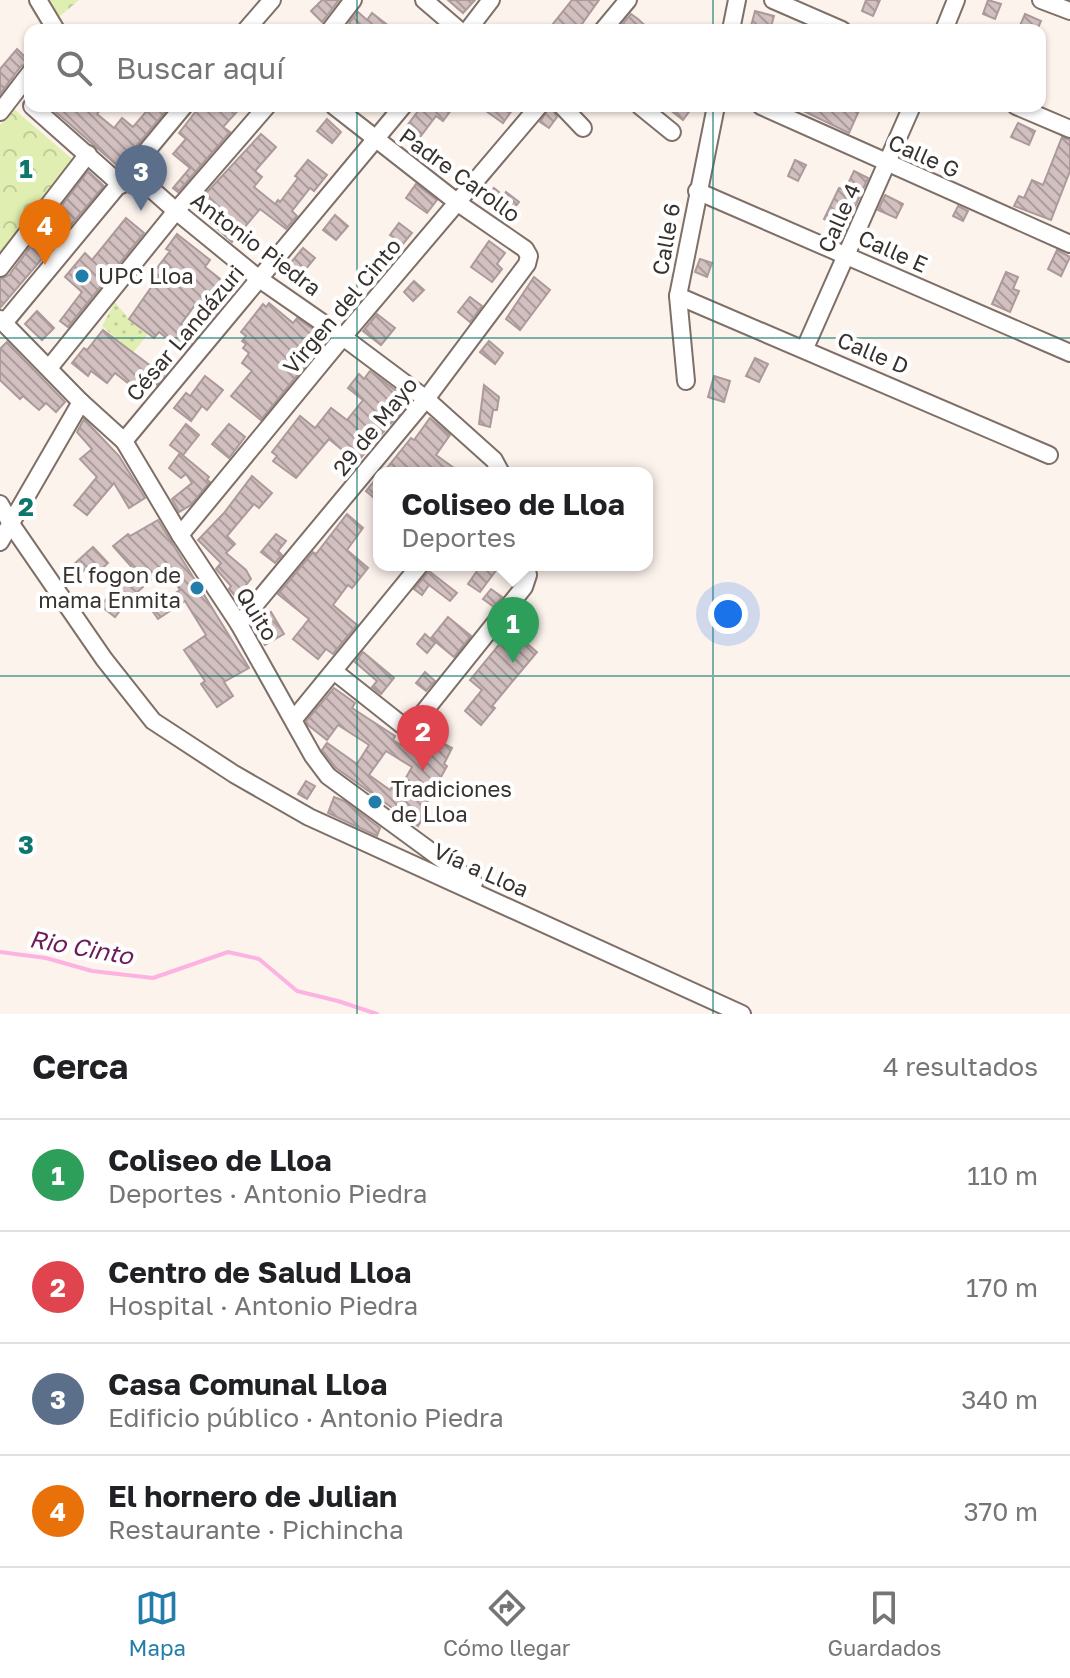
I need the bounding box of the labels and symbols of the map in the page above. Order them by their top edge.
street label: Padre Carollo [395,122,526,227]
street label: Calle G [884,128,964,183]
pin: 3 [115,145,167,211]
text: 1 [19,153,33,184]
street label: Calle 4 [811,179,866,257]
street label: Antonio Piedra [186,186,327,301]
pin: 4 [19,199,71,265]
street label: Calle 6 [646,201,685,277]
street label: Calle E [854,223,932,278]
street label: Virgen del Cinto [277,232,406,379]
street label: César Landázuri [120,259,249,406]
place label: UPC Lloa [98,262,194,289]
marker: UPC Lloa [73,267,91,285]
street label: Calle D [833,325,913,380]
street label: 29 de Mayo [327,371,423,481]
text: 2 [18,491,34,522]
place label: El fogon de mama Enmita [38,561,181,613]
marker: El fogon de mama Enmita [188,579,206,597]
street label: Quito [231,582,284,645]
your location [708,594,748,634]
pin: 1 [487,597,539,663]
pin: 2 [397,705,449,771]
place label: Tradiciones de Lloa [391,775,512,827]
marker: Tradiciones de Lloa [366,793,384,811]
text: 3 [18,829,34,860]
street label: Vía a Lloa [429,837,533,902]
water label: Rio Cinto [27,923,137,970]

